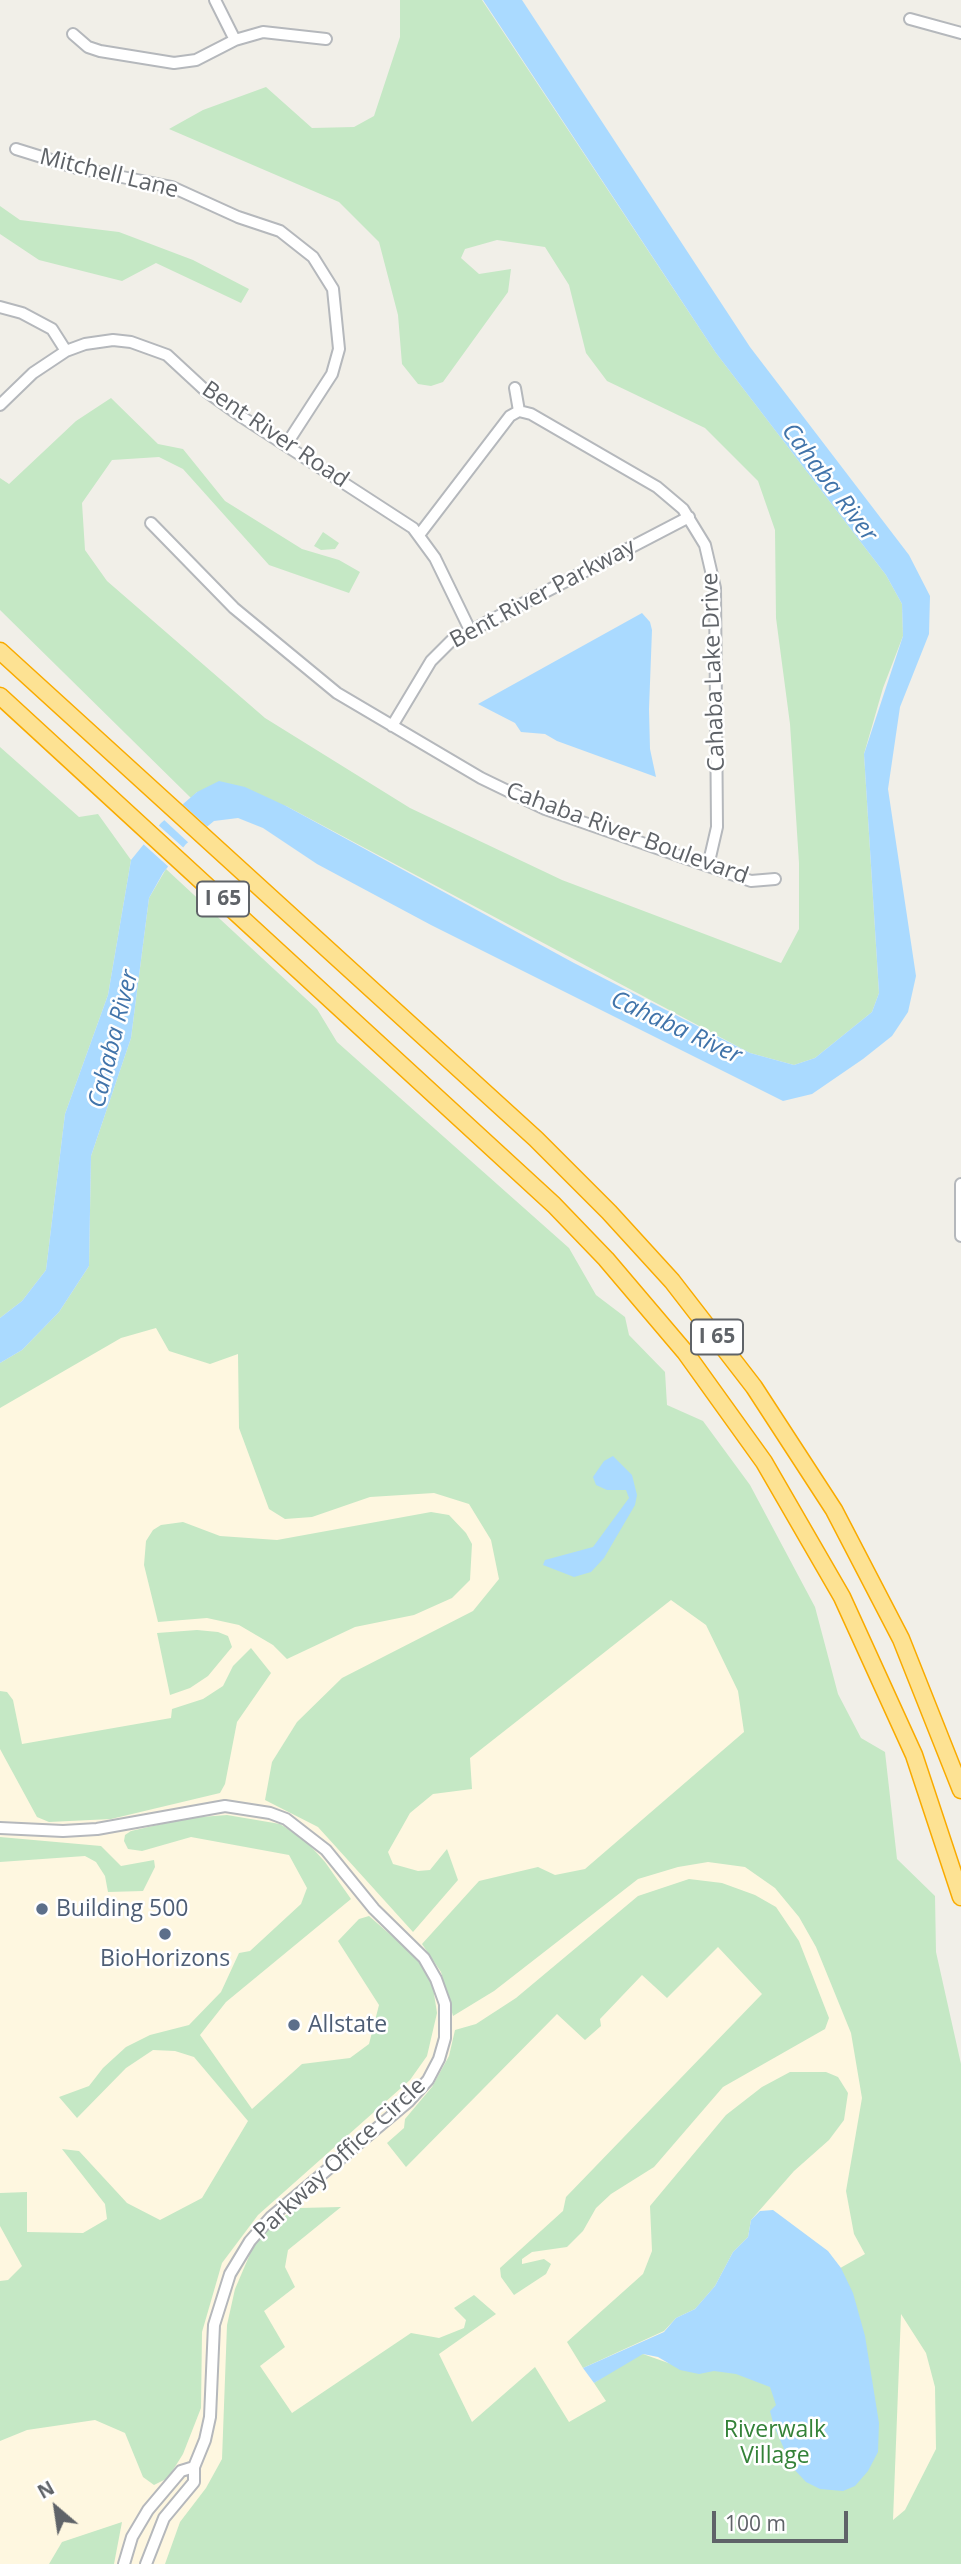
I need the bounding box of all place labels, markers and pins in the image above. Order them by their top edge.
place label: Building 500 [56,1895,188,1923]
marker: Building 500 [34,1901,50,1917]
marker: BioHorizons [157,1926,173,1942]
place label: BioHorizons [100,1945,230,1973]
place label: Allstate [308,2011,387,2039]
marker: Allstate [286,2017,302,2033]

